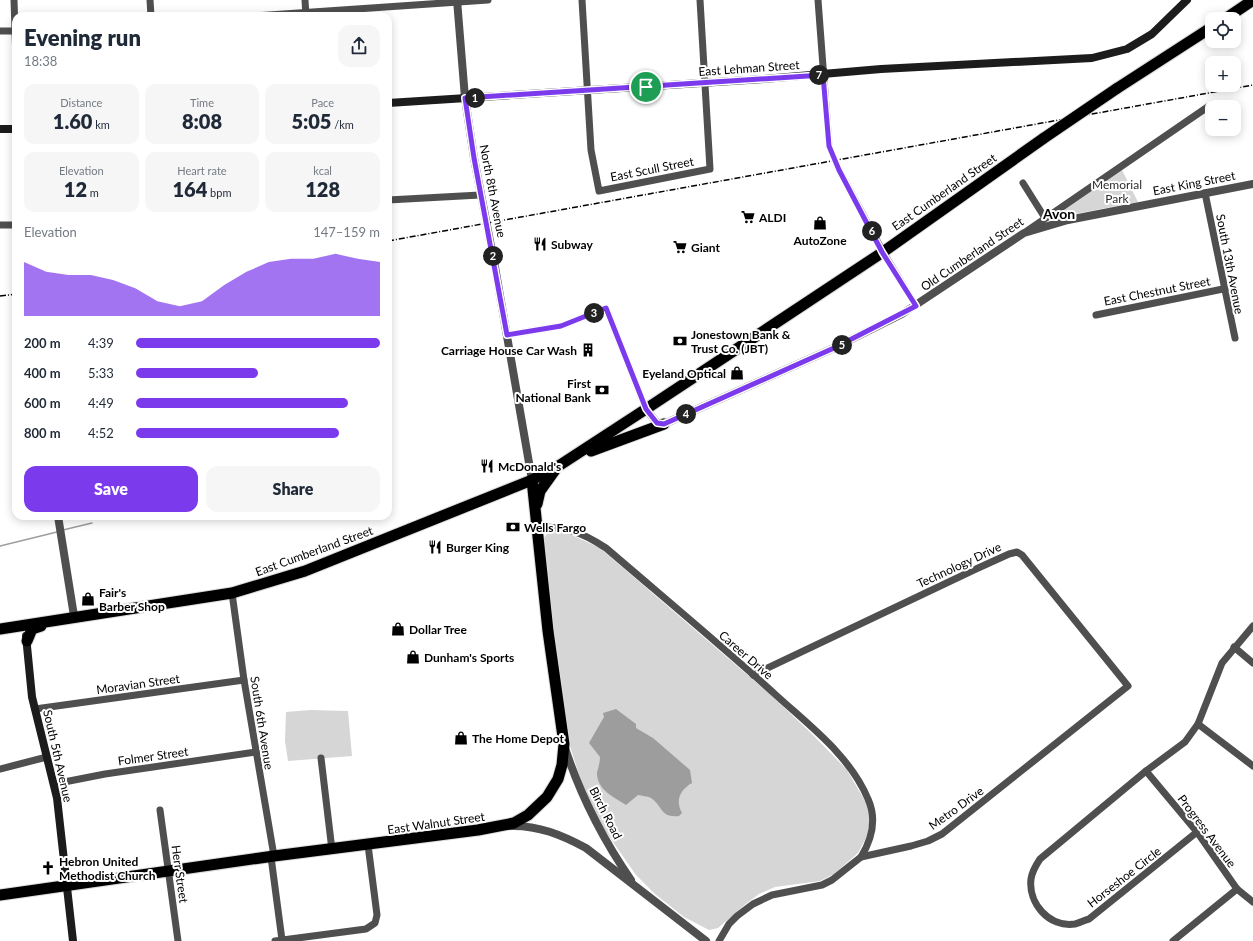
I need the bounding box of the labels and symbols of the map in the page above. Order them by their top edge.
street label: East Lehman Street [698,57,801,79]
pin: 7 [809,65,829,85]
pin [629,70,663,104]
pin: 1 [465,88,485,108]
street label: North 8th Avenue [477,143,509,239]
street label: East Cumberland Street [889,150,1000,234]
street label: East Scull Street [609,153,696,184]
street label: East King Street [1151,168,1237,198]
park label: Memorial Park [1092,177,1142,206]
district label: Avon [1042,205,1075,222]
supermarket icon: ALDI [740,209,756,225]
place label: ALDI [758,210,786,225]
street label: South 13th Avenue [1213,213,1247,315]
street label: Old Cumberland Street [918,214,1027,294]
shop icon: AutoZone [812,215,828,231]
pin: 6 [862,221,882,241]
place label: AutoZone [792,233,847,248]
restaurant icon: Subway [532,236,548,252]
place label: Subway [551,237,593,252]
supermarket icon: Giant [672,239,688,255]
place label: Giant [691,240,721,255]
pin: 2 [483,246,503,266]
street label: East Chestnut Street [1102,273,1212,309]
pin: 3 [584,303,604,323]
place label: Jonestown Bank & Trust Co. (JBT) [691,327,791,356]
bank icon: Jonestown Bank & Trust Co. (JBT) [672,333,688,349]
pin: 5 [832,335,852,355]
building icon: Carriage House Car Wash [580,342,596,358]
place label: Carriage House Car Wash [441,343,577,358]
shop icon: Eyeland Optical [729,365,745,381]
place label: Eyeland Optical [642,366,726,381]
place label: First National Bank [515,376,592,405]
bank icon: First National Bank [594,382,610,398]
pin: 4 [676,404,696,424]
restaurant icon: McDonald's [479,458,495,474]
place label: McDonald's [498,459,561,474]
bank icon: Wells Fargo [505,519,521,535]
place label: Wells Fargo [524,520,586,535]
street label: East Cumberland Street [253,522,376,579]
restaurant icon: Burger King [427,539,443,555]
street label: Technology Drive [914,539,1004,591]
place label: Burger King [446,540,510,555]
place label: Fair's Barber Shop [99,585,165,614]
shop icon: Fair's Barber Shop [80,591,96,607]
shop icon: Dollar Tree [390,621,406,637]
place label: Dollar Tree [409,622,467,637]
street label: Career Drive [716,628,776,682]
shop icon: Dunham's Sports [405,649,421,665]
place label: Dunham's Sports [424,650,514,665]
street label: Moravian Street [95,671,181,697]
street label: South 6th Avenue [247,675,277,771]
street label: South 5th Avenue [40,708,76,804]
shop icon: The Home Depot [453,730,469,746]
place label: The Home Depot [472,731,565,746]
street label: Folmer Street [117,744,190,768]
street label: Metro Drive [926,783,986,833]
street label: Birch Road [586,784,626,842]
street label: Progress Avenue [1175,792,1239,870]
street label: East Walnut Street [386,809,486,837]
street label: Horseshoe Circle [1084,843,1164,911]
street label: Herr Street [169,844,192,905]
place label: Hebron United Methodist Church [59,854,156,883]
church icon: Hebron United Methodist Church [40,860,56,876]

